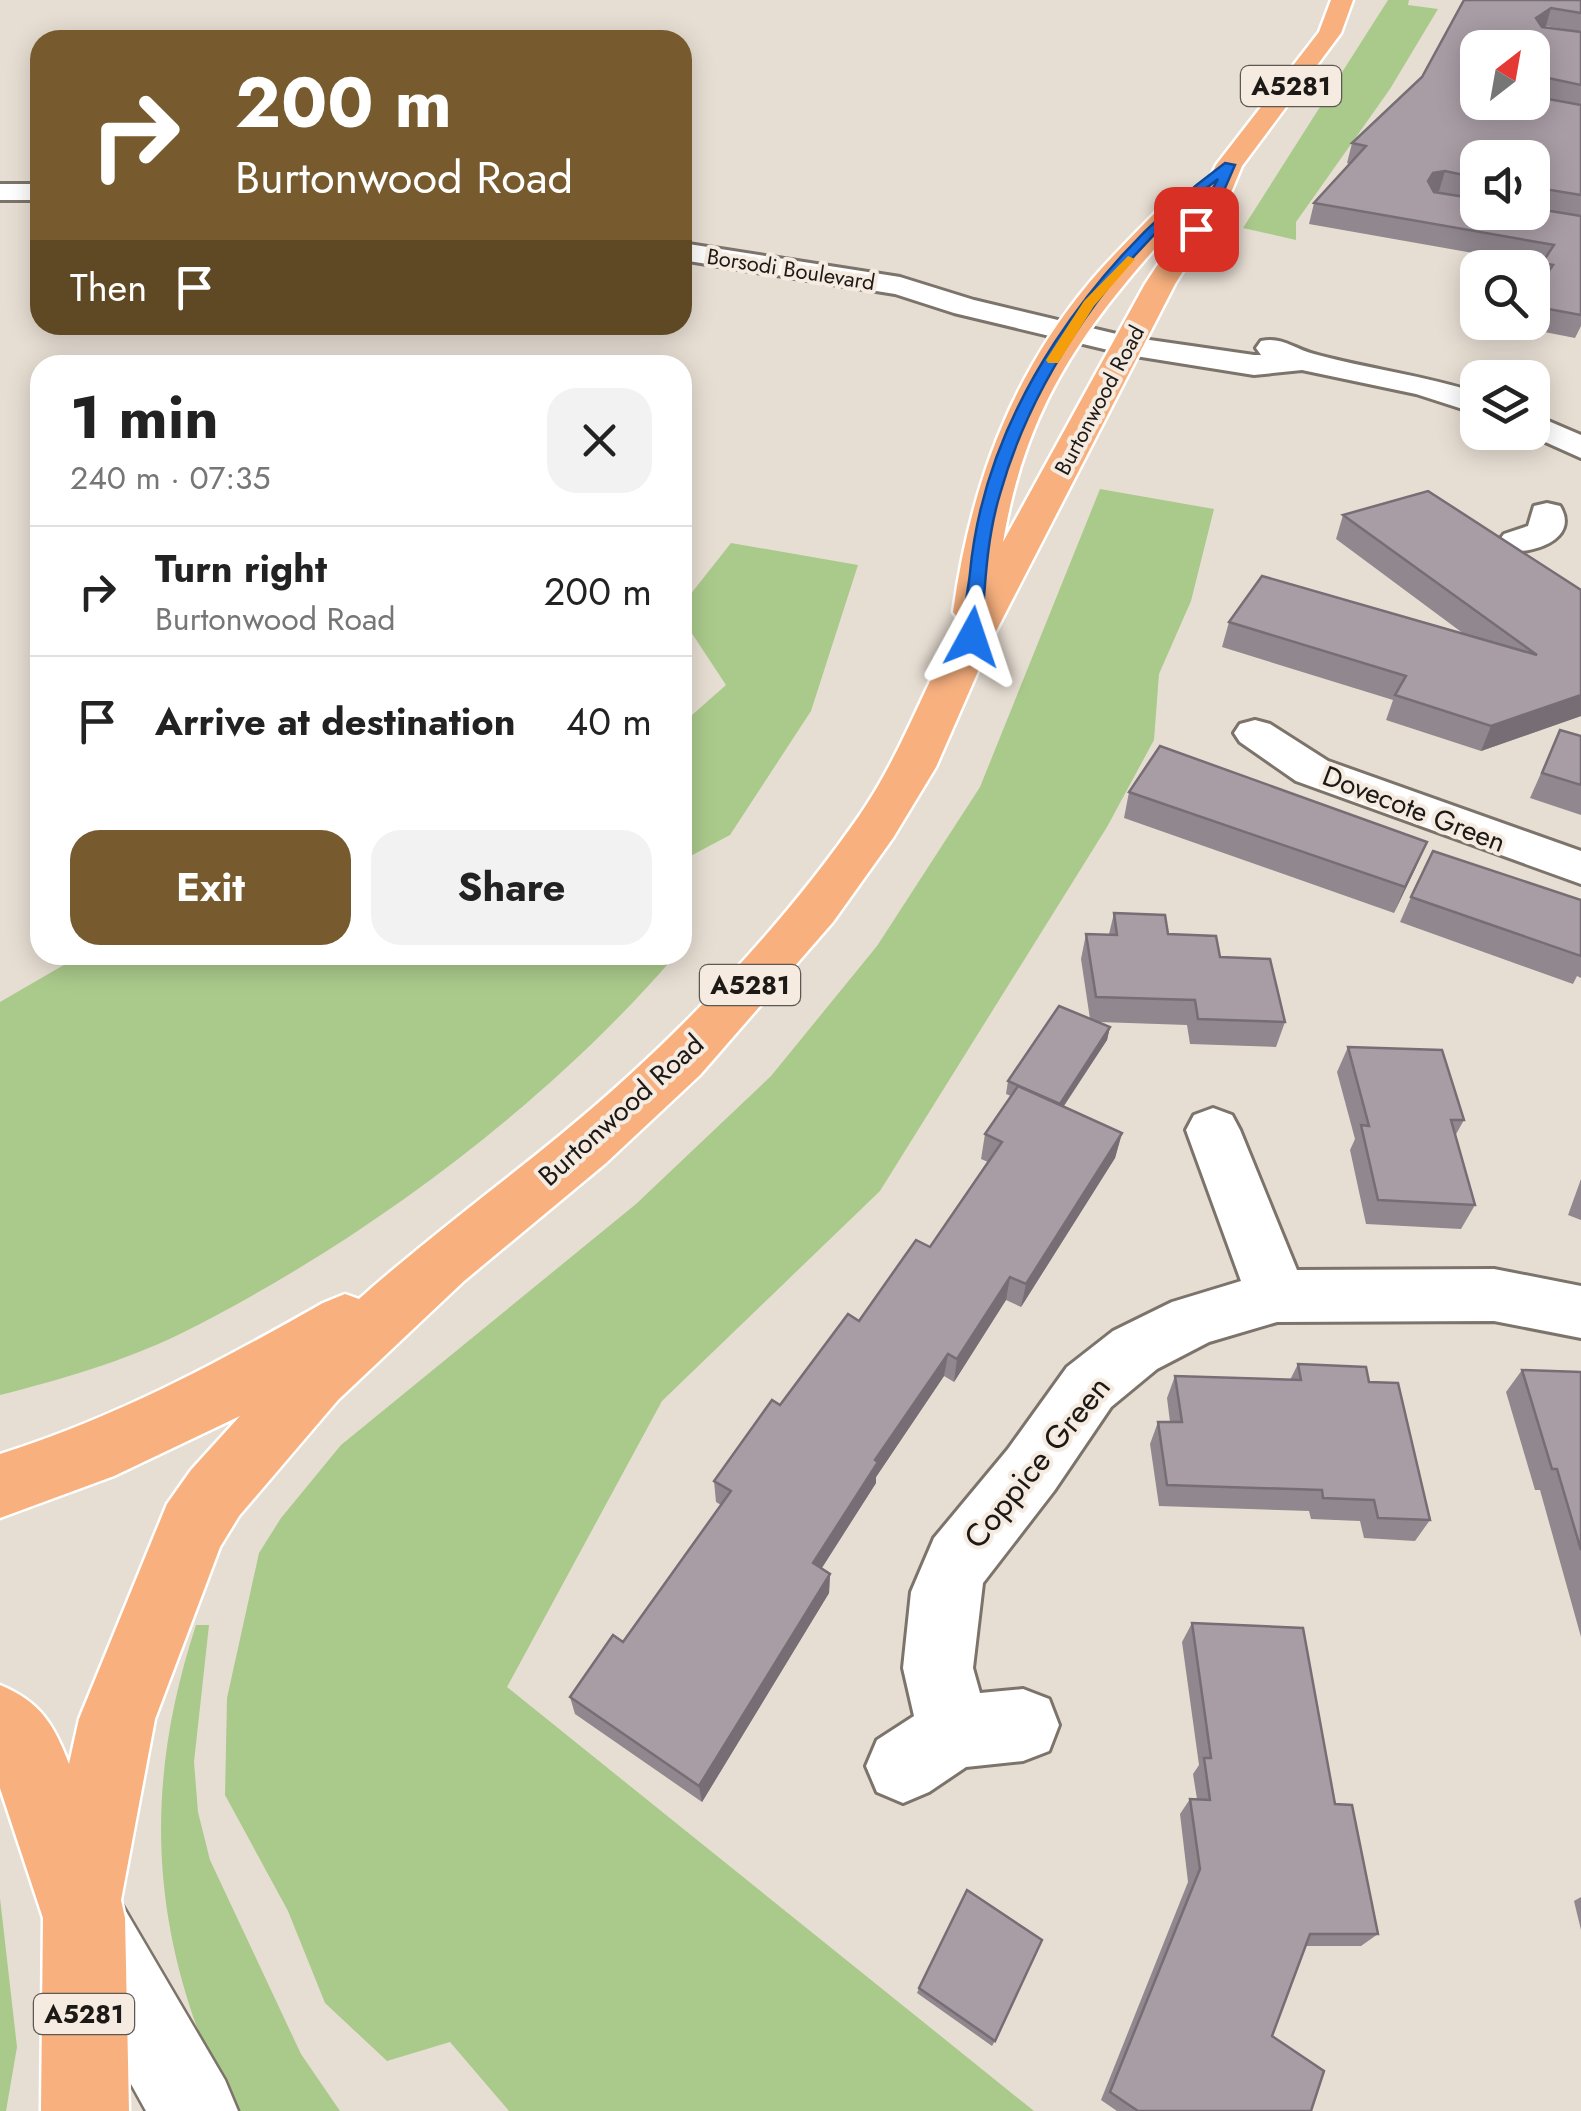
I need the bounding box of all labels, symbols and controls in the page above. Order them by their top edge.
north arrow [1460,30,1550,120]
map controls [1460,30,1550,450]
text: 200 m [235,52,452,153]
road number: A5281 [1241,66,1341,106]
icon: right [70,70,200,200]
button: sound [1460,140,1550,230]
text: Burtonwood Road [235,145,573,210]
pin [1154,187,1239,272]
icon: arrive [1169,202,1224,257]
street label: Borsodi Boulevard [705,240,877,298]
button: search [1460,250,1550,340]
text: Then [70,260,147,315]
icon: arrive [167,260,222,315]
street label: Burtonwood Road [1046,319,1152,481]
button: layers [1460,360,1550,450]
text: 1 min [70,374,219,461]
button: close [547,388,652,493]
text: 240 m · 07:35 [70,455,271,501]
text: Turn right [155,541,327,596]
icon: right [70,564,125,619]
text: 200 m [544,564,652,619]
position arrow [920,585,1024,689]
text: Burtonwood Road [155,596,396,642]
icon: arrive [70,694,125,749]
text: Arrive at destination [155,694,516,749]
text: 40 m [566,694,652,749]
street label: Dovecote Green [1317,755,1511,863]
button: Exit [70,830,351,945]
button: Share [371,830,652,945]
road number: A5281 [700,965,800,1005]
street label: Burtonwood Road [529,1024,713,1196]
street label: Coppice Green [953,1366,1121,1558]
road number: A5281 [34,1994,134,2034]

